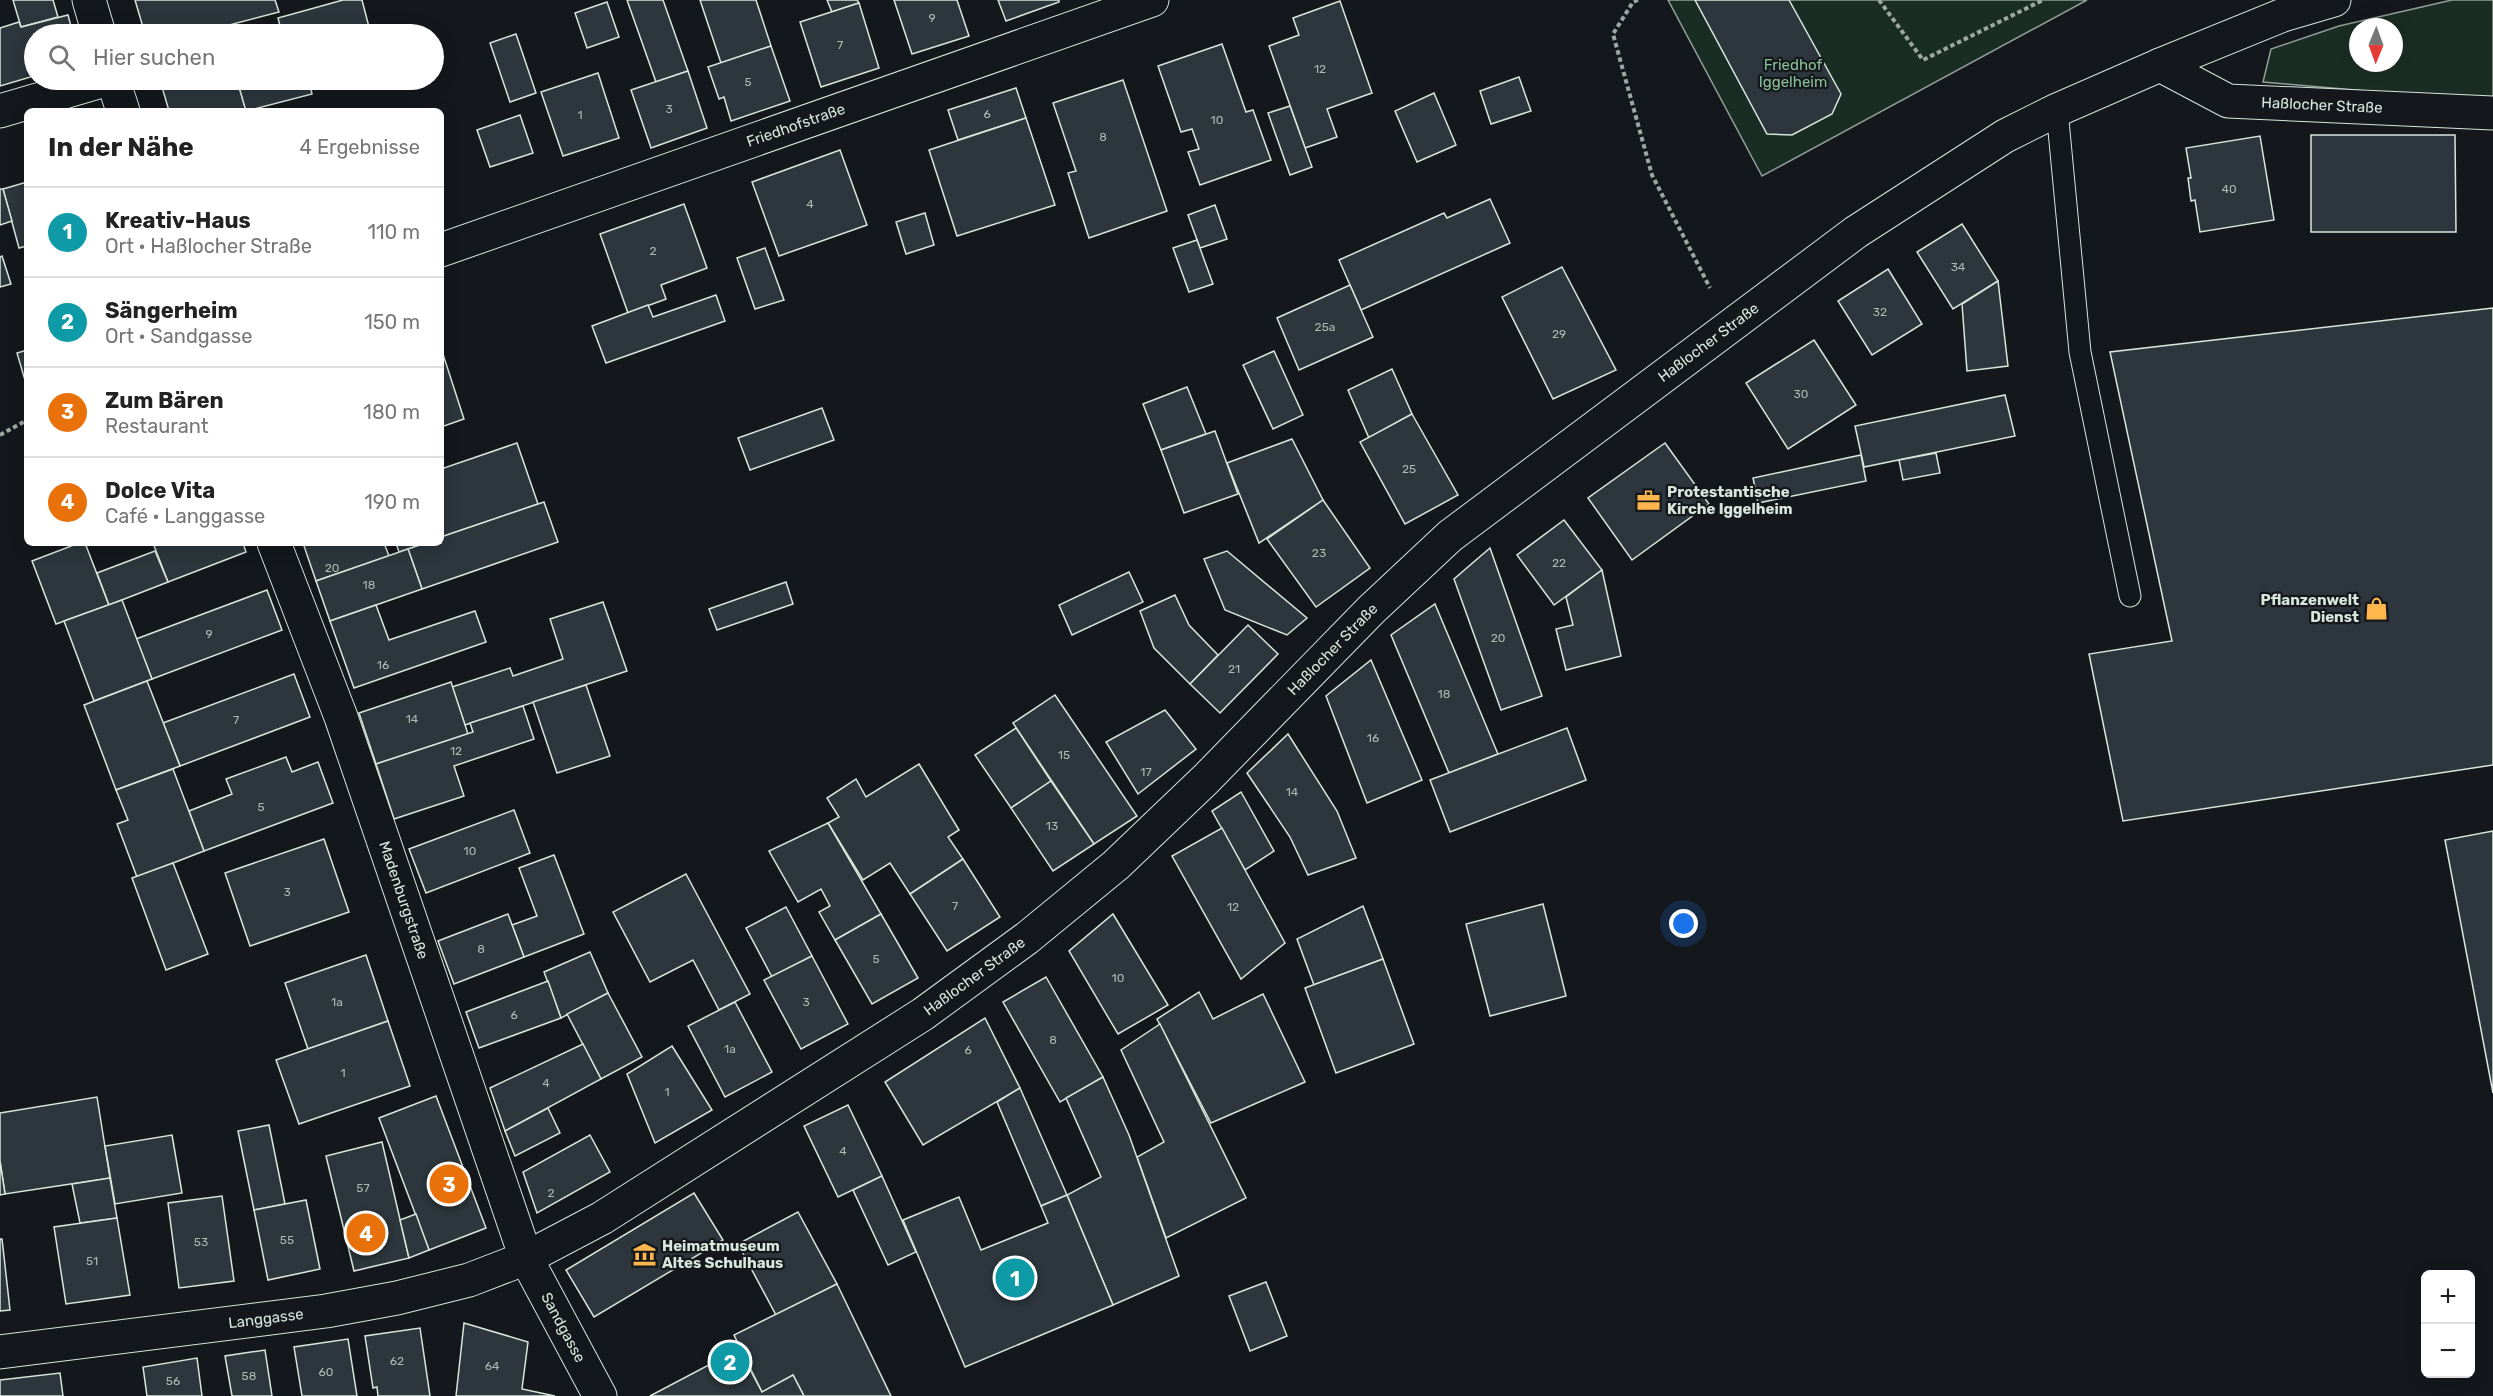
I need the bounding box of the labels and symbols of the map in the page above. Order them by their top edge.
house number: 9 [928,11,936,25]
north arrow [2349,18,2403,72]
house number: 7 [837,38,843,52]
park label: Friedhof Iggelheim [1759,56,1827,91]
house number: 12 [1314,62,1326,76]
house number: 5 [744,75,752,89]
street label: Haßlocher Straße [2261,94,2383,117]
street label: Friedhofstraße [744,100,847,151]
house number: 3 [665,102,673,116]
house number: 6 [983,107,991,121]
house number: 1 [577,108,583,122]
house number: 10 [1211,113,1223,127]
house number: 8 [1099,130,1107,144]
house number: 40 [2221,182,2237,196]
house number: 4 [806,197,814,211]
house number: 2 [649,244,657,258]
house number: 34 [1951,260,1966,274]
street label: Haßlocher Straße [1654,299,1762,386]
house number: 32 [1873,305,1887,319]
house number: 25a [1315,320,1335,334]
house number: 29 [1552,327,1566,341]
house number: 30 [1794,387,1808,401]
house number: 25 [1402,462,1416,476]
place label: Protestantische Kirche Iggelheim [1667,483,1792,518]
office icon: Protestantische Kirche Iggelheim [1636,488,1662,514]
house number: 23 [1312,546,1326,560]
house number: 22 [1552,556,1566,570]
house number: 20 [325,561,339,575]
house number: 18 [363,578,375,592]
place label: Pflanzenwelt Dienst [2261,591,2359,626]
shop icon: Pflanzenwelt Dienst [2364,596,2390,622]
street label: Haßlocher Straße [1284,599,1381,699]
house number: 9 [205,627,213,641]
house number: 20 [1491,631,1505,645]
house number: 16 [377,658,389,672]
house number: 21 [1228,662,1240,676]
house number: 18 [1438,687,1450,701]
house number: 14 [406,712,419,726]
house number: 7 [233,713,239,727]
house number: 16 [1367,731,1379,745]
house number: 12 [450,744,462,758]
house number: 15 [1058,748,1070,762]
house number: 17 [1140,765,1152,779]
house number: 14 [1286,785,1299,799]
house number: 5 [257,800,265,814]
house number: 13 [1046,819,1058,833]
street label: Madenburgstraße [375,839,432,962]
house number: 10 [464,844,476,858]
house number: 3 [283,885,291,899]
house number: 7 [952,899,958,913]
house number: 12 [1227,900,1239,914]
your location [1669,909,1698,938]
street label: Haßlocher Straße [920,933,1029,1019]
house number: 8 [477,942,485,956]
house number: 5 [872,952,880,966]
house number: 10 [1112,971,1124,985]
house number: 1a [331,995,343,1009]
house number: 3 [802,995,810,1009]
house number: 6 [510,1008,518,1022]
house number: 8 [1049,1033,1057,1047]
house number: 1a [724,1042,736,1056]
house number: 6 [964,1043,972,1057]
house number: 1 [340,1066,346,1080]
house number: 4 [542,1076,550,1090]
house number: 1 [664,1085,670,1099]
house number: 4 [839,1144,847,1158]
pin: 3 [430,1162,468,1206]
house number: 57 [356,1181,370,1195]
house number: 2 [547,1186,555,1200]
pin: 4 [346,1210,386,1256]
house number: 55 [280,1233,294,1247]
house number: 53 [194,1235,208,1249]
place label: Heimatmuseum Altes Schulhaus [662,1237,783,1272]
museum icon: Heimatmuseum Altes Schulhaus [631,1242,657,1268]
house number: 51 [86,1254,98,1268]
pin: 1 [996,1256,1034,1300]
street label: Sandgasse [537,1289,589,1365]
street label: Langgasse [227,1305,305,1332]
pin: 2 [710,1340,750,1384]
house number: 62 [390,1354,404,1368]
house number: 64 [485,1359,500,1373]
house number: 60 [319,1365,333,1379]
house number: 58 [242,1369,256,1383]
house number: 56 [166,1374,180,1388]

